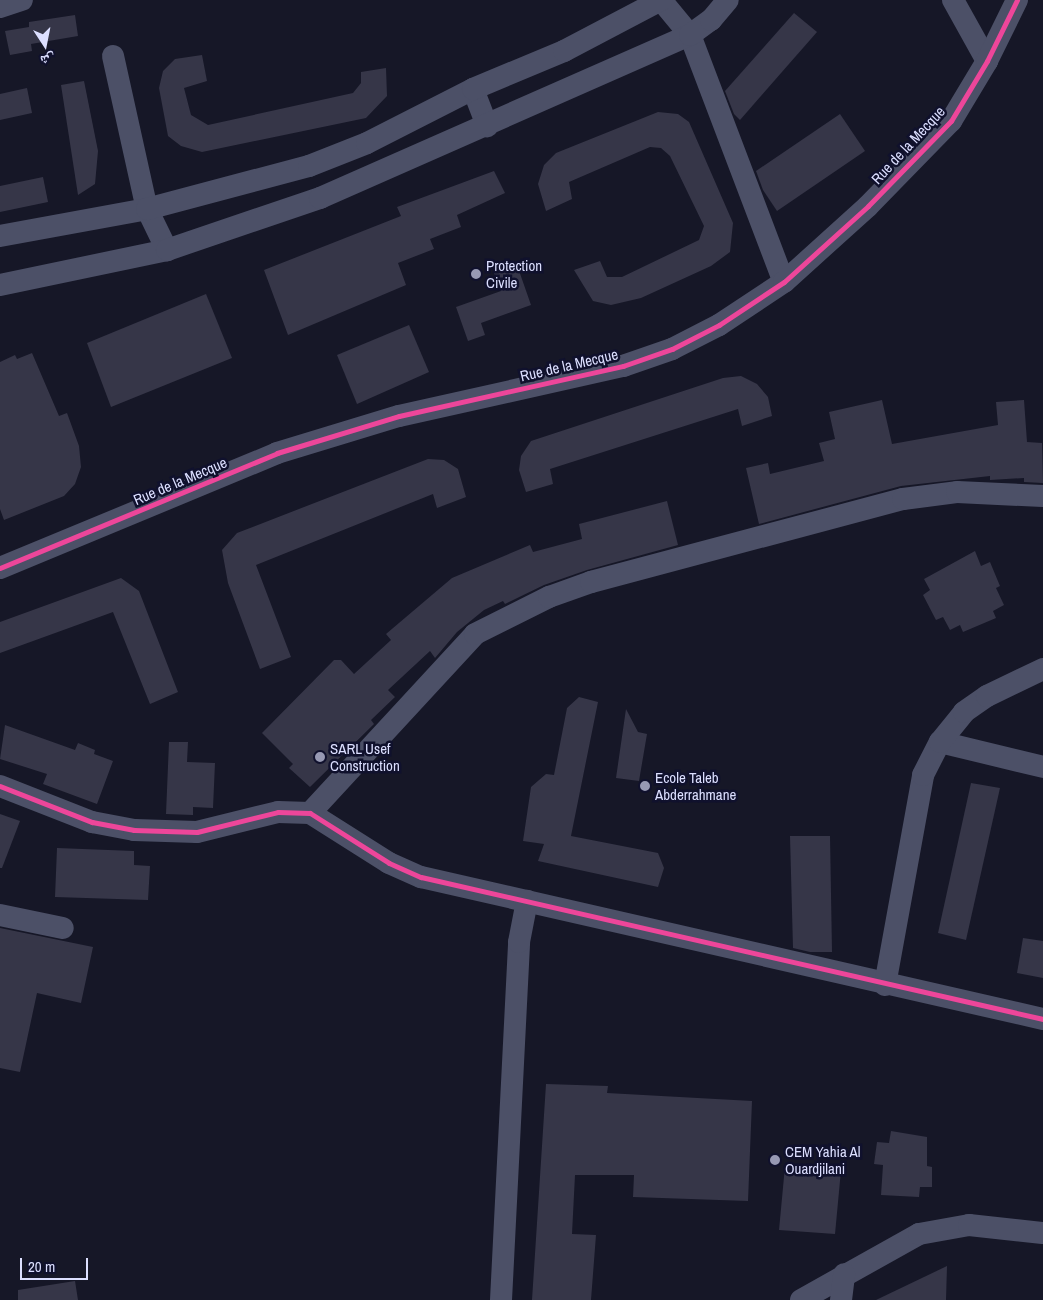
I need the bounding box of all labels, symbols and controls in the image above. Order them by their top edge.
north arrow [20,20,70,70]
text: ش [39,49,57,70]
street label: Rue de la Mecque [867,102,949,188]
place label: Protection Civile [486,256,542,291]
marker: Protection Civile [470,268,482,280]
street label: Rue de la Mecque [518,345,620,385]
street label: Rue de la Mecque [131,453,229,509]
place label: SARL Usef Construction [330,739,400,774]
marker: SARL Usef Construction [314,751,326,763]
place label: Ecole Taleb Abderrahmane [655,768,736,803]
marker: Ecole Taleb Abderrahmane [639,780,651,792]
place label: CEM Yahia Al Ouardjilani [785,1142,861,1177]
marker: CEM Yahia Al Ouardjilani [769,1154,781,1166]
scale bar [22,1248,90,1280]
text: 20 m [28,1256,55,1277]

